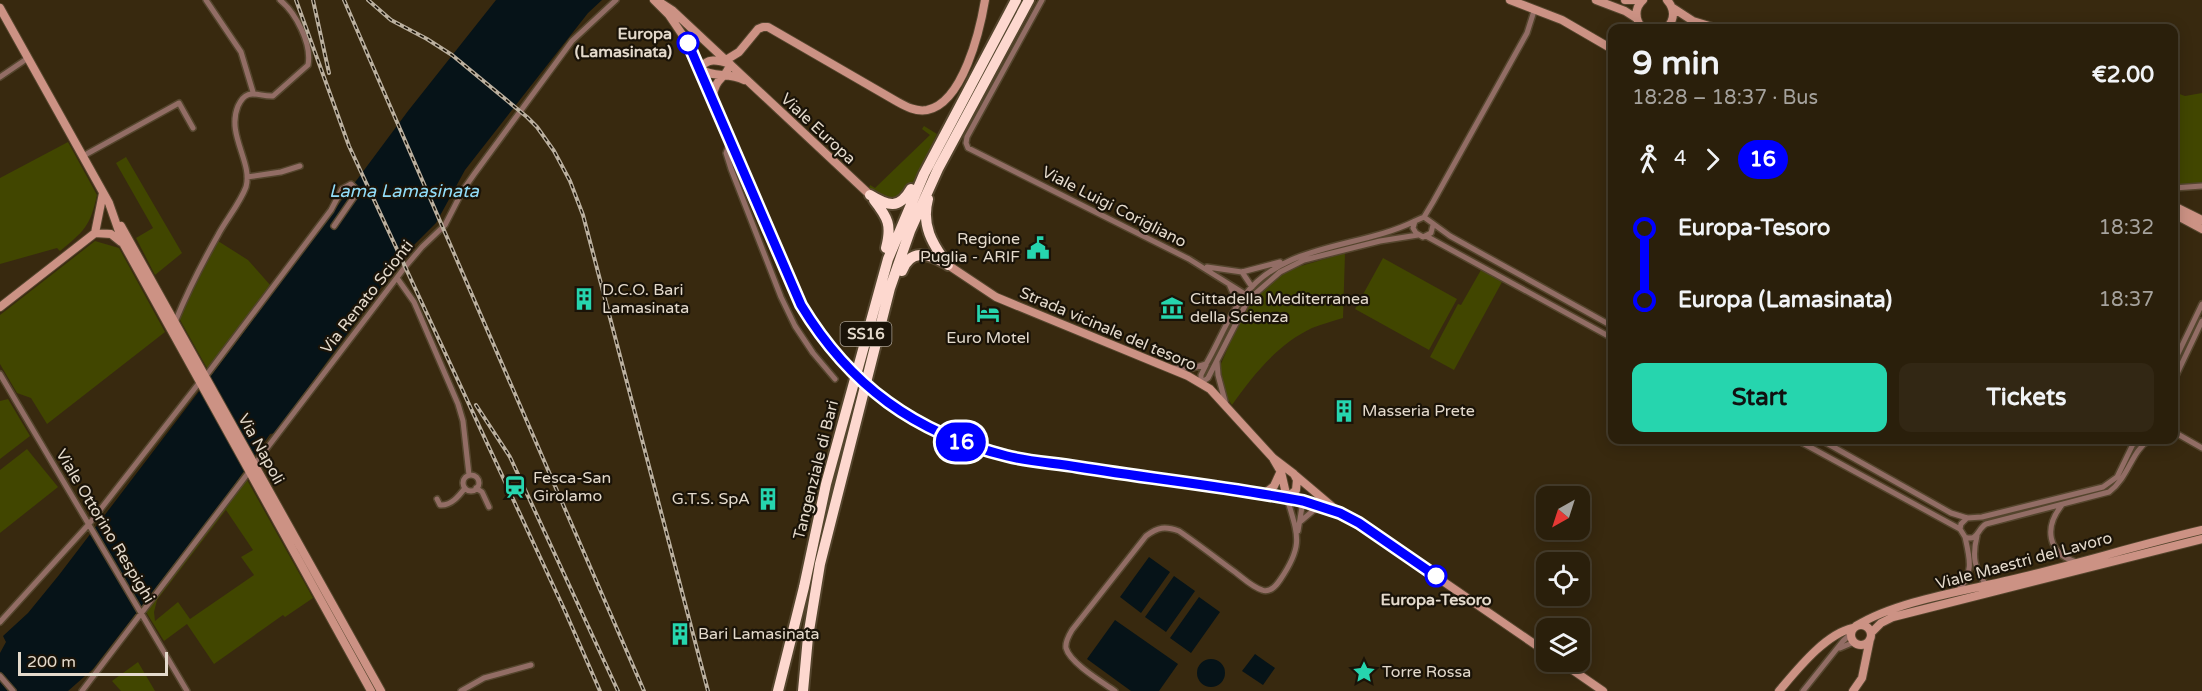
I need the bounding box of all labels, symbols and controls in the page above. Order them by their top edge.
place label: Europa (Lamasinata) [575,24,672,62]
marker: Europa (Lamasinata) [677,32,699,54]
text: 9 min [1632,44,1720,83]
text: €2.00 [2092,62,2154,88]
text: 18:28 – 18:37 · Bus [1632,86,1818,110]
street label: Viale Europa [776,89,860,169]
icon: walk [1632,143,1665,176]
icon: forward [1696,143,1729,176]
text: 4 [1674,147,1687,171]
text: 16 [1750,147,1776,172]
street label: Viale Luigi Corigliano [1038,162,1190,252]
water label: Lama Lamasinata [329,180,480,202]
text: Europa-Tesoro [1678,215,1830,241]
text: 18:32 [2099,216,2154,240]
place label: Regione Puglia - ARIF [920,229,1020,267]
public building icon: Regione Puglia - ARIF [1025,235,1051,261]
street label: Via Renato Scionti [316,236,418,358]
place label: D.C.O. Bari Lamasinata [602,280,689,318]
street label: Strada vicinale del tesoro [1017,283,1199,375]
building icon: D.C.O. Bari Lamasinata [571,286,597,312]
text: Europa (Lamasinata) [1678,287,1892,313]
text: 18:37 [2099,288,2154,312]
place label: Cittadella Mediterranea della Scienza [1190,289,1369,327]
museum icon: Cittadella Mediterranea della Scienza [1159,295,1185,321]
hotel icon: Euro Motel [975,300,1001,326]
road number: SS16 [840,322,892,346]
place label: Euro Motel [946,328,1030,348]
button: Start [1632,363,1887,432]
button: Tickets [1899,363,2154,432]
street label: Tangenziale di Bari [789,398,843,542]
building icon: Masseria Prete [1331,398,1357,424]
place label: Masseria Prete [1362,401,1475,421]
street label: Via Napoli [233,410,289,488]
line badge: 16 [934,422,988,462]
text: 16 [948,430,974,455]
street label: Viale Ottorino Respighi [51,446,159,606]
place label: Fesca-San Girolamo [533,468,611,506]
station icon: Fesca-San Girolamo [502,474,528,500]
building icon: G.T.S. SpA [755,486,781,512]
north arrow [1536,486,1590,540]
map controls [1536,486,1590,672]
place label: G.T.S. SpA [672,489,750,509]
street label: Viale Maestri del Lavoro [1934,528,2114,594]
button: locate [1536,552,1590,606]
marker: Europa-Tesoro [1425,565,1447,587]
place label: Europa-Tesoro [1381,590,1492,610]
button: layers [1536,618,1590,672]
building icon: Bari Lamasinata [667,621,693,647]
place label: Bari Lamasinata [698,624,820,644]
scale bar [18,649,168,676]
text: 200 m [27,652,76,672]
place icon: Torre Rossa [1351,659,1377,685]
place label: Torre Rossa [1382,662,1471,682]

